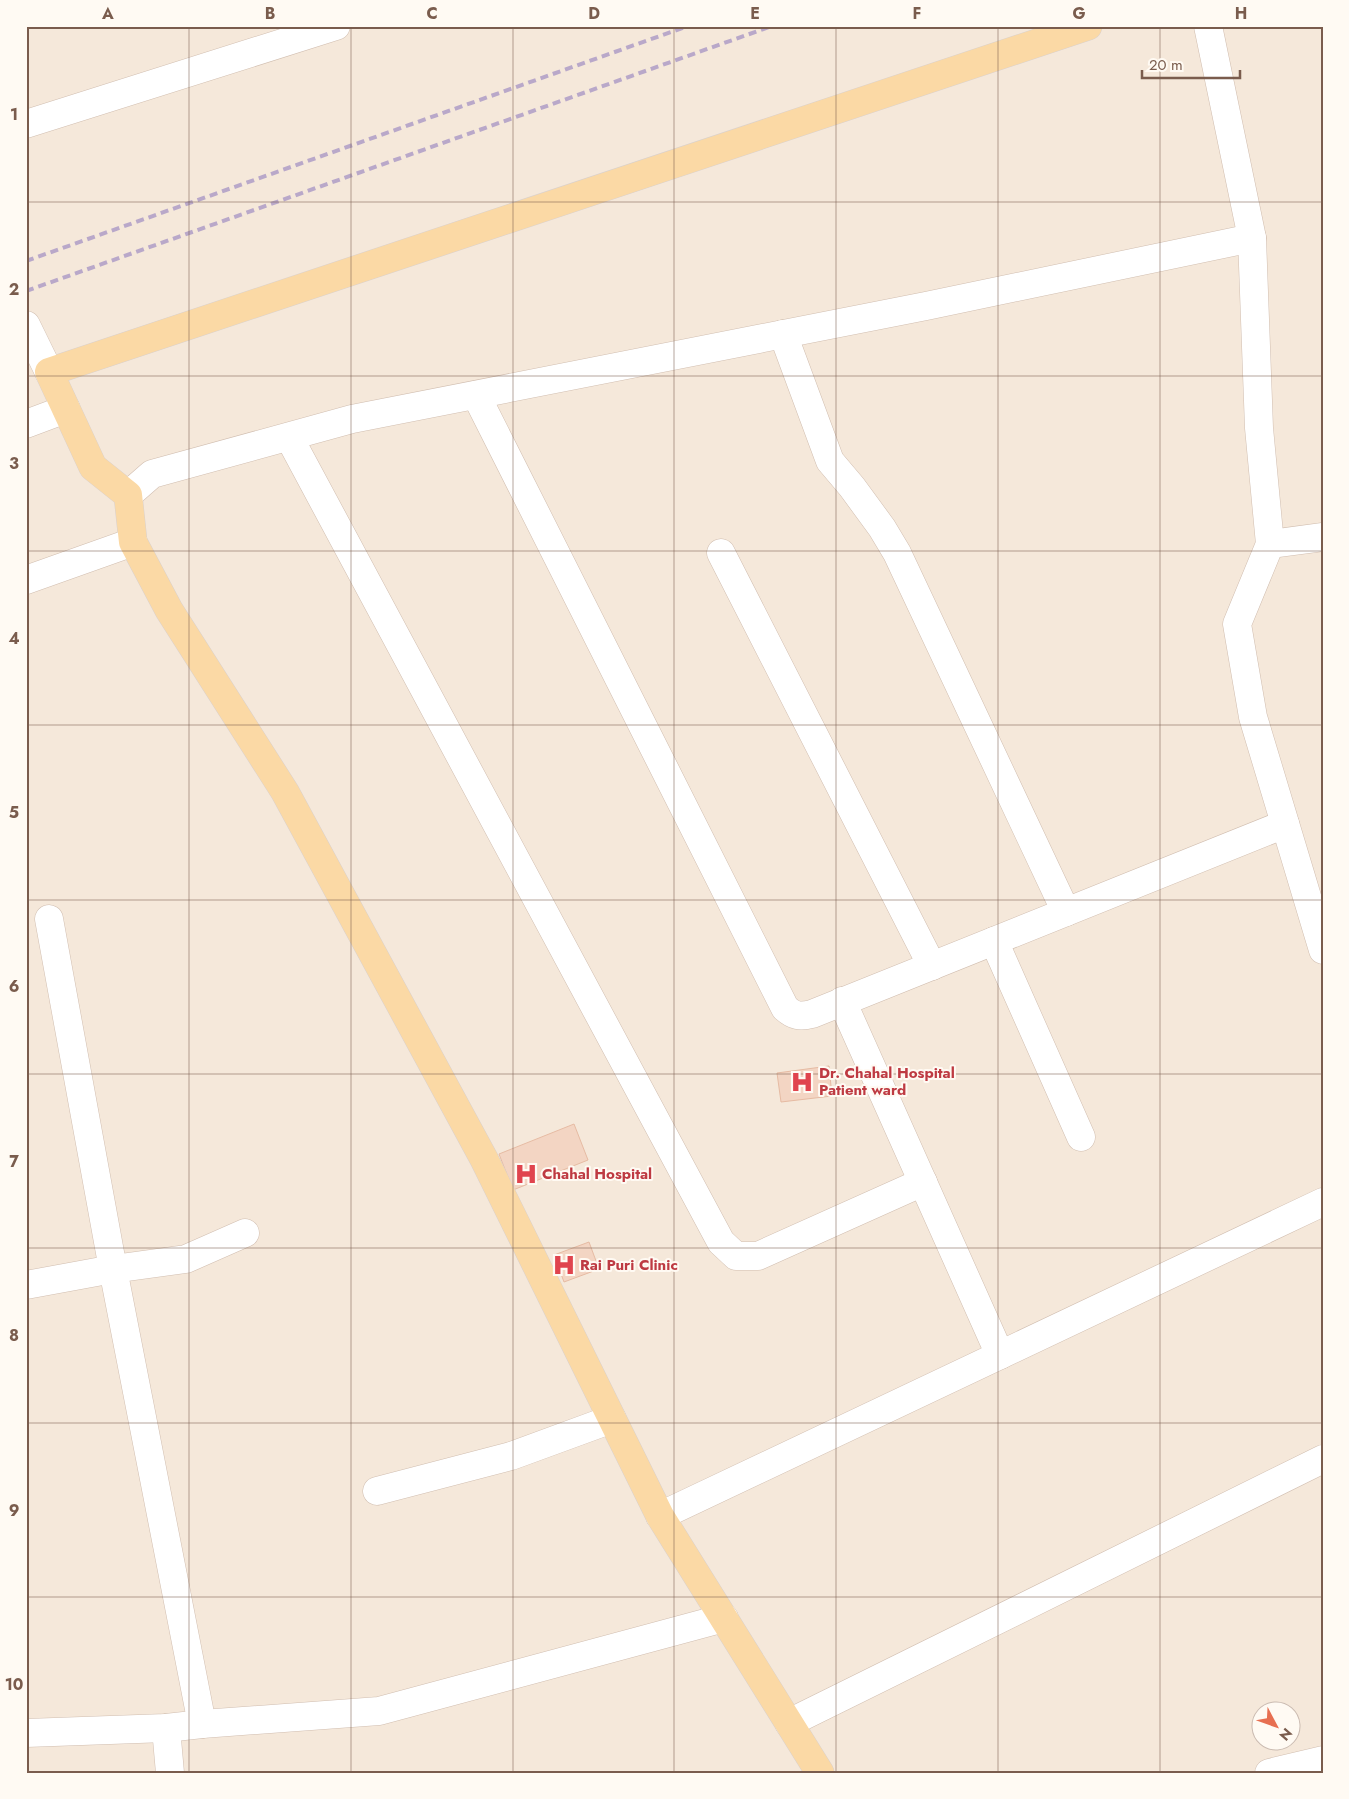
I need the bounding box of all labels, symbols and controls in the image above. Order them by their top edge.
text: A [101,2,114,25]
text: B [265,2,275,25]
text: C [426,2,438,25]
text: D [588,2,600,25]
text: E [750,2,760,25]
text: F [913,2,921,25]
text: G [1072,2,1086,25]
text: H [1235,2,1247,25]
scale bar [1142,48,1239,80]
text: 20 m [1149,54,1183,76]
text: 1 [10,103,18,126]
text: 2 [9,278,19,301]
text: 3 [9,452,19,475]
text: 4 [8,627,20,650]
text: 5 [9,801,19,824]
text: 6 [9,975,19,998]
place label: Dr. Chahal Hospital Patient ward [819,1062,955,1101]
hospital icon: Dr. Chahal Hospital Patient ward [789,1069,815,1095]
text: 7 [9,1150,19,1173]
hospital icon: Chahal Hospital [513,1161,539,1187]
place label: Chahal Hospital [542,1163,652,1185]
hospital icon: Rai Puri Clinic [551,1252,577,1278]
place label: Rai Puri Clinic [580,1254,678,1276]
text: 8 [9,1324,19,1347]
text: 9 [9,1499,19,1522]
text: 10 [5,1673,23,1696]
north arrow [1252,1702,1302,1752]
text: N [1275,1724,1297,1745]

